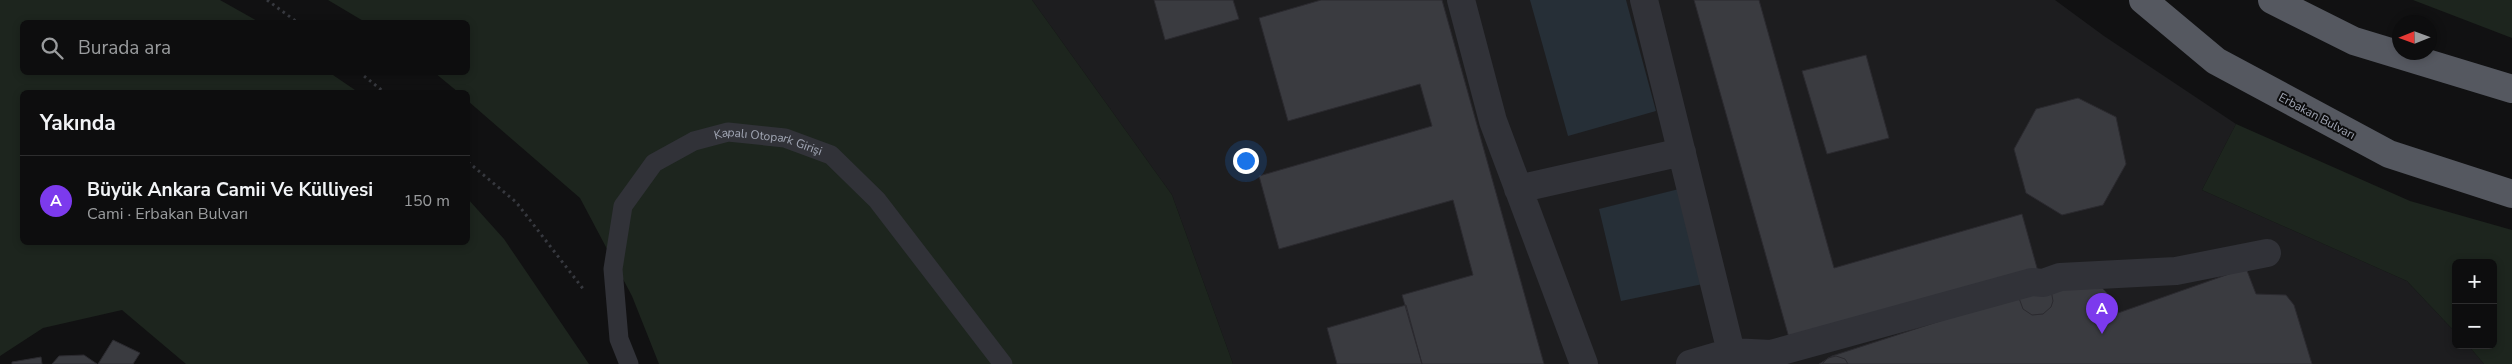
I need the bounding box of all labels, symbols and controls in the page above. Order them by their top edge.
north arrow [2392,15,2437,60]
search box [20,20,470,75]
icon: search [38,34,66,62]
text: Burada ara [78,35,171,61]
street label: Erbakan Bulvarı [2276,89,2358,143]
text: Yakında [40,109,116,137]
street label: Kapalı Otopark Girişi [712,124,825,159]
your location [1233,148,1259,174]
text: Büyük Ankara Camii Ve Külliyesi [87,177,373,203]
text: A [50,190,62,212]
text: 150 m [403,190,450,212]
text: Cami · Erbakan Bulvarı [87,203,248,225]
map controls [2452,259,2497,349]
button: + [2452,259,2497,304]
pin: A [2086,293,2118,334]
button: − [2452,304,2497,349]

